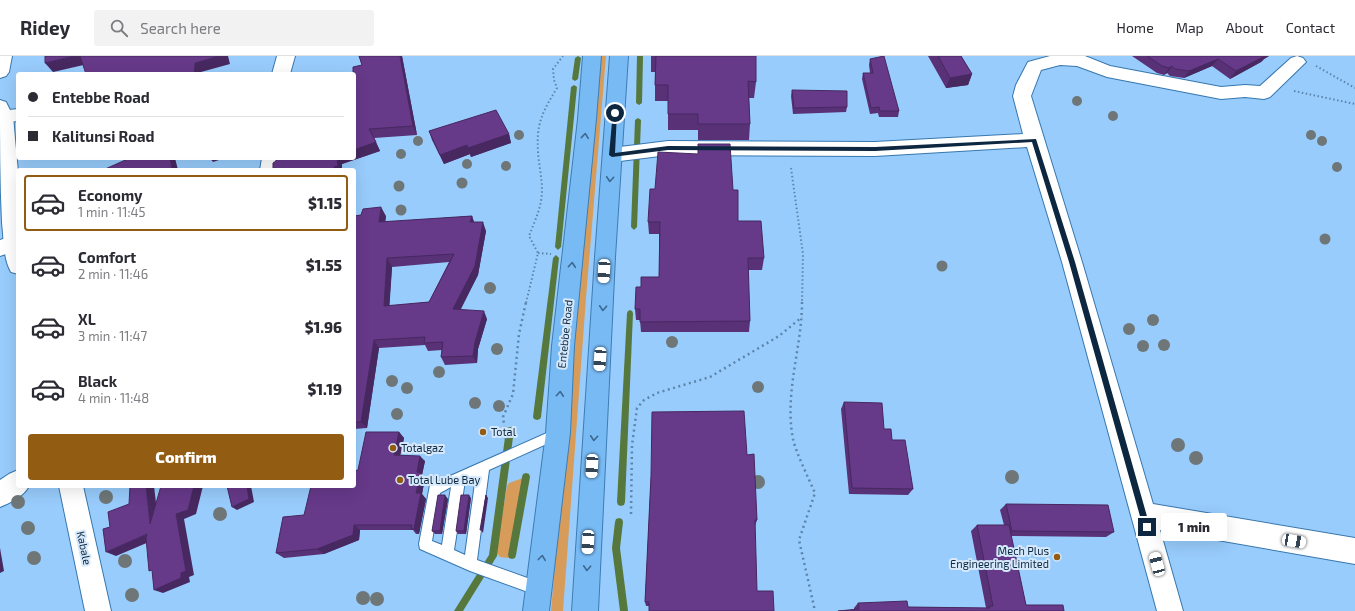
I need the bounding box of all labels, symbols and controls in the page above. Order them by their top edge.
search box [94,10,374,46]
text: Ridey [20,16,70,39]
icon: search [108,17,130,39]
text: Search here [140,19,221,37]
text: Home [1117,19,1154,36]
text: Map [1176,19,1204,36]
text: About [1226,19,1264,36]
text: Contact [1286,19,1335,36]
text: Entebbe Road [52,88,150,106]
route start [606,104,624,122]
text: Kalitunsi Road [52,127,155,145]
one-way arrow [581,133,590,139]
one-way arrow [606,176,615,182]
icon: car [30,185,66,221]
text: Economy [78,186,143,204]
text: $1.15 [308,194,342,212]
text: 1 min · 11:45 [78,204,145,220]
icon: car [30,247,66,283]
text: Comfort [78,248,136,266]
text: $1.55 [306,256,342,274]
car [597,259,611,283]
one-way arrow [568,262,577,268]
text: 2 min · 11:46 [78,266,148,282]
street label: Entebbe Road [554,299,575,369]
one-way arrow [598,305,607,311]
icon: car [30,309,66,345]
text: XL [78,310,96,328]
text: $1.96 [305,318,342,336]
text: 3 min · 11:47 [78,328,147,344]
car [593,347,607,371]
icon: car [30,371,66,407]
text: Black [78,372,117,390]
text: $1.19 [308,380,342,398]
text: 4 min · 11:48 [78,390,149,406]
one-way arrow [556,391,564,397]
place label: Total [491,425,517,438]
marker: Total [478,427,488,437]
button: Confirm [28,434,344,480]
one-way arrow [590,435,599,441]
place label: Totalgaz [401,441,444,454]
marker: Totalgaz [388,443,398,453]
car [585,454,599,478]
place label: Total Lube Bay [408,473,480,486]
marker: Total Lube Bay [395,475,405,485]
callout: 1 min [1161,513,1227,541]
route end [1138,518,1156,536]
text: 1 min [1178,519,1210,535]
street label: Kabale [75,530,94,566]
car [581,530,595,554]
car [1281,533,1307,549]
place label: Mech Plus Engineering Limited [950,544,1049,570]
car [1148,551,1166,577]
marker: Mech Plus Engineering Limited [1052,552,1062,562]
one-way arrow [537,555,546,561]
one-way arrow [582,565,591,571]

